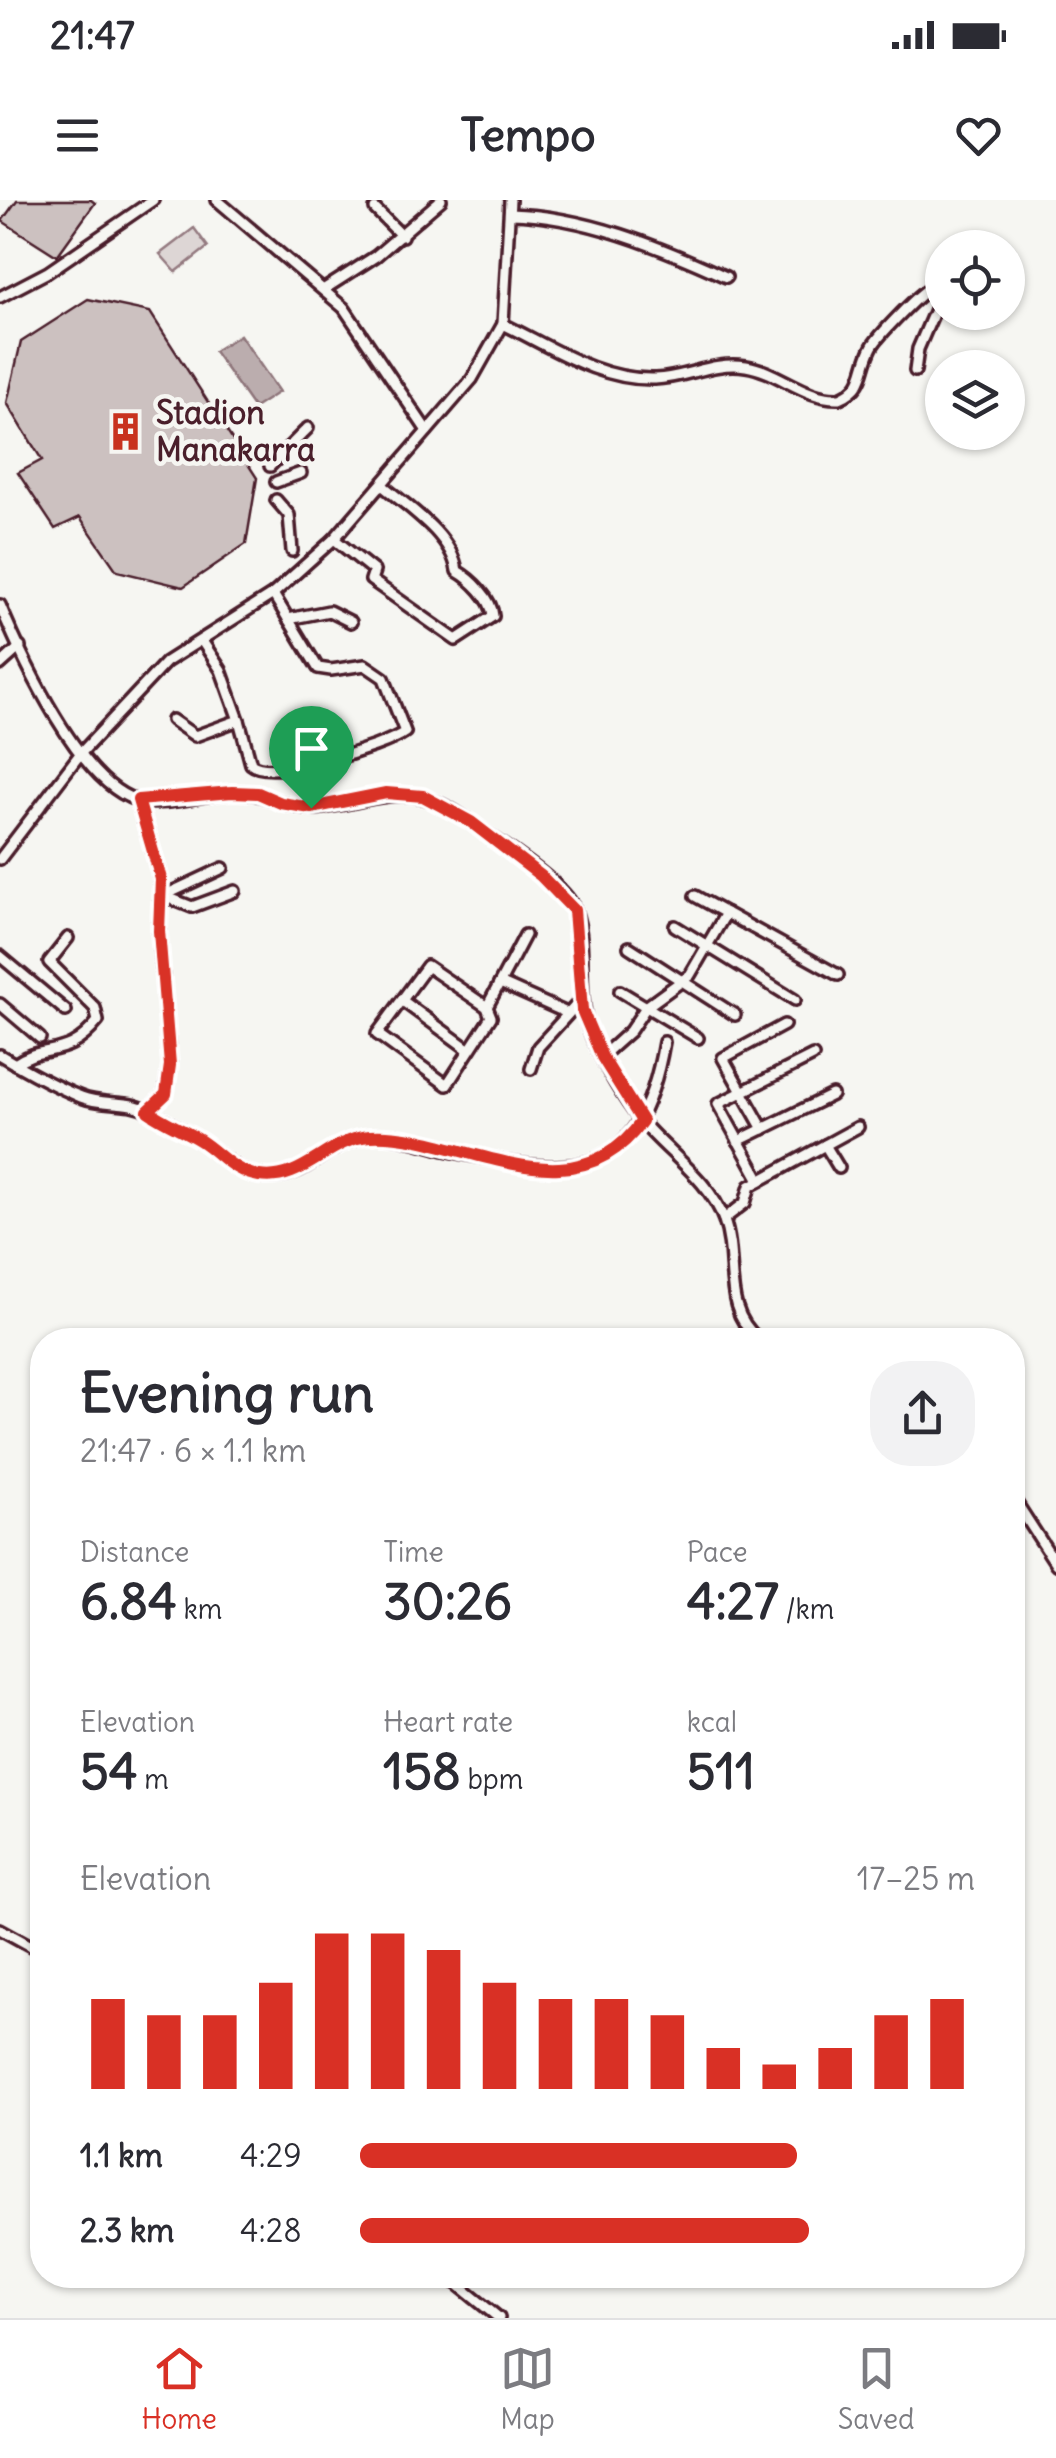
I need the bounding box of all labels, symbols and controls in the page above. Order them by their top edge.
text: 21:47 [50,12,135,59]
text: Tempo [460,107,596,163]
icon: menu [50,108,105,163]
icon: heart [951,108,1006,163]
map controls [925,230,1025,450]
button: locate [925,230,1025,330]
button: layers [925,350,1025,450]
place label: Stadion Manakarra [156,392,315,470]
building icon: Stadion Manakarra [105,410,147,452]
pin [269,706,354,809]
icon: arrive [284,721,339,776]
text: Evening run [80,1358,374,1427]
button: share [870,1361,975,1466]
text: 21:47 · 6 × 1.1 km [80,1430,306,1471]
text: Distance [80,1534,189,1570]
text: Time [383,1534,444,1570]
text: Pace [687,1534,748,1570]
text: 6.84 [80,1570,177,1633]
text: 30:26 [383,1570,512,1633]
text: 4:27 [687,1570,779,1633]
text: km [177,1591,222,1627]
text: /km [779,1591,834,1627]
text: Elevation [80,1704,195,1740]
text: Heart rate [383,1704,513,1740]
text: kcal [687,1704,737,1740]
text: 54 [80,1740,138,1803]
text: 158 [383,1740,461,1803]
text: 511 [687,1740,755,1803]
text: m [138,1761,169,1797]
text: bpm [461,1761,523,1797]
text: Elevation [80,1858,211,1899]
text: 17–25 m [857,1858,975,1899]
text: 1.1 km [80,2135,163,2176]
text: 4:29 [240,2135,302,2176]
text: 2.3 km [80,2210,174,2251]
text: 4:28 [240,2210,302,2251]
tab: Home [141,2341,217,2437]
tab: Map [500,2341,555,2437]
tab: Saved [838,2341,915,2437]

